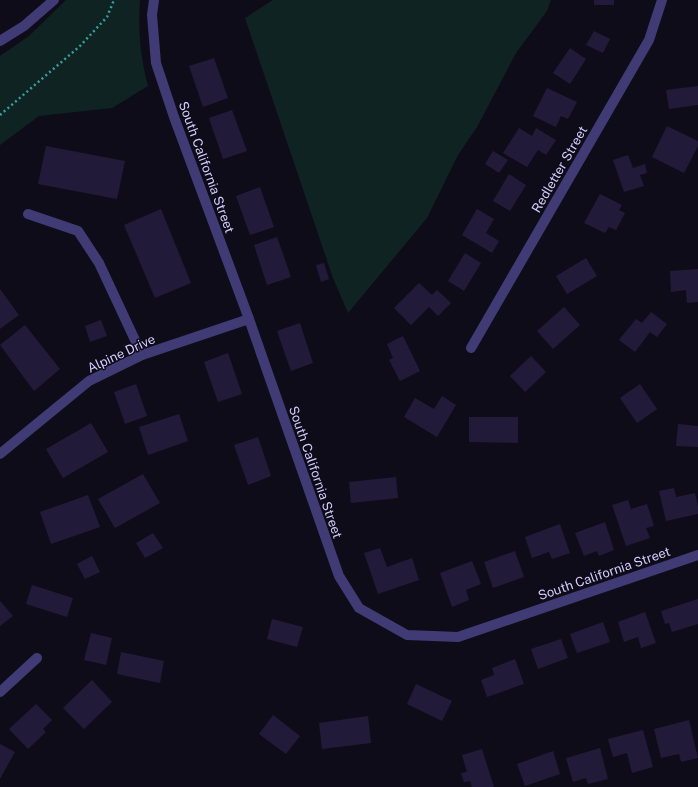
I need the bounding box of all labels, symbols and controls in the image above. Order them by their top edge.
street label: South California Street [176,99,237,235]
street label: Redletter Street [529,123,590,215]
street label: Alpine Drive [85,331,158,376]
street label: South California Street [286,404,345,540]
street label: South California Street [536,544,672,603]

